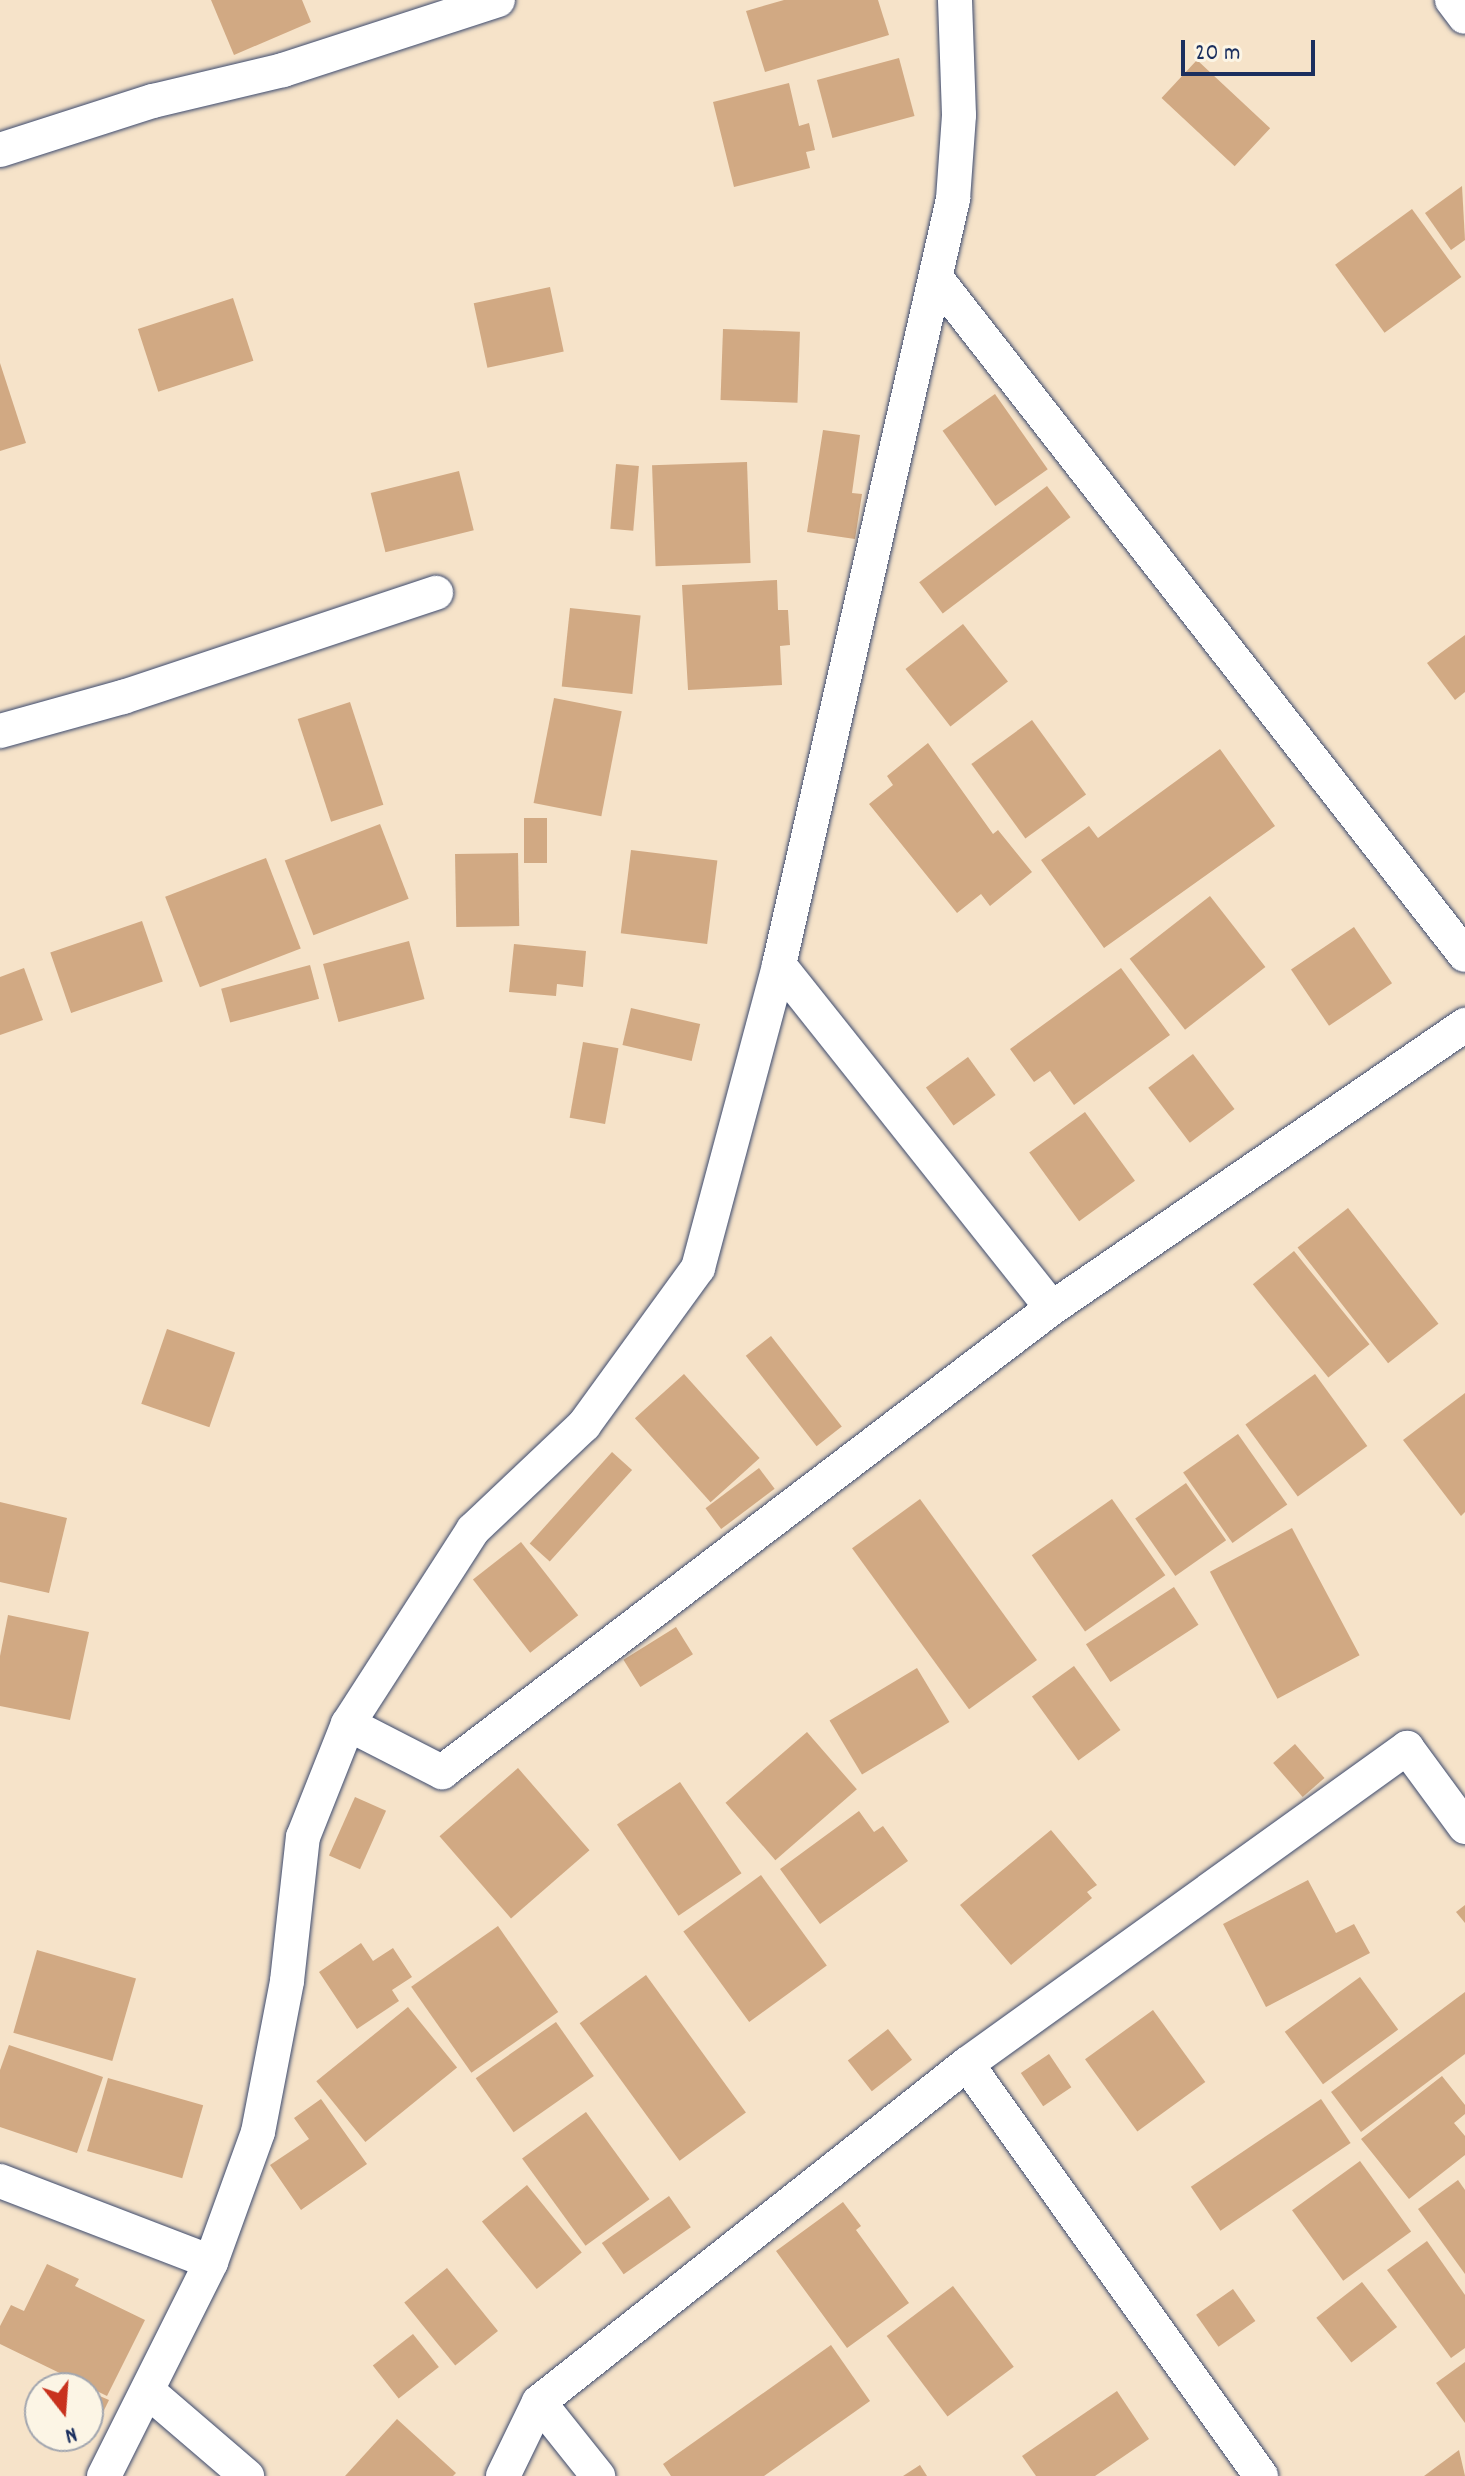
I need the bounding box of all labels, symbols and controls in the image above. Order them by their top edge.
scale bar [1185,24,1319,74]
text: 20 m [1195,37,1241,71]
north arrow [24,2372,104,2452]
text: N [61,2417,80,2450]

